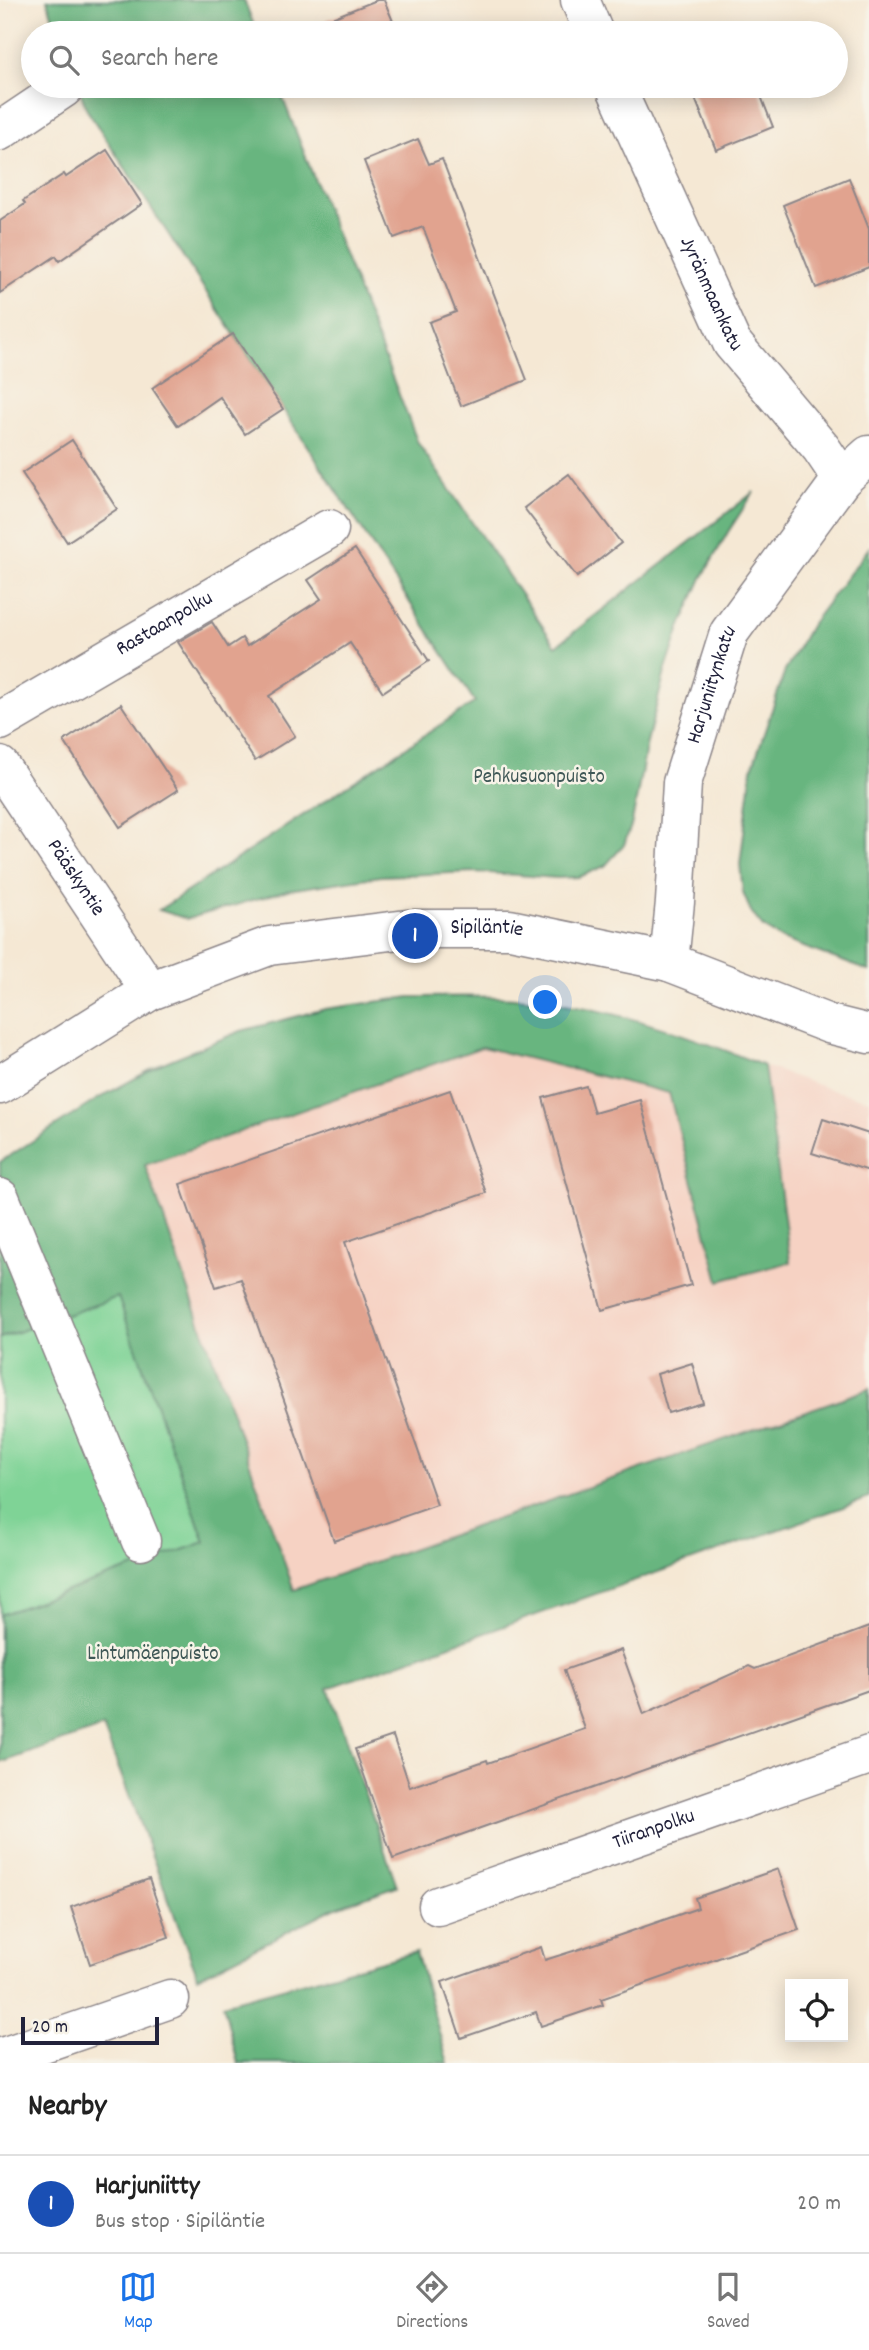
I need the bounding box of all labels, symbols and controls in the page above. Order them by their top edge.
search box [21,21,848,98]
icon: search [45,41,83,79]
text: Search here [101,41,219,78]
street label: Jyränmaankatu [671,232,749,359]
street label: Rastaanpolku [111,585,219,665]
street label: Harjuniitynkatu [680,619,745,748]
park label: Pehkusuonpuisto [473,763,605,793]
street label: Pääskyntie [38,834,112,923]
pin: 1 [392,910,438,962]
street label: Sipiläntie [450,914,526,946]
your location [528,985,562,1019]
park label: Lintumäenpuisto [87,1640,219,1670]
street label: Tiiranpolku [609,1802,699,1859]
map controls [785,1979,848,2042]
button: locate [785,1979,848,2042]
scale bar [21,2014,159,2046]
text: 20 m [32,2015,68,2042]
text: Nearby [28,2087,106,2130]
text: Harjuniitty [95,2169,199,2206]
text: 1 [48,2188,54,2221]
text: 20 m [797,2188,841,2221]
text: Bus stop · Sipiläntie [95,2206,265,2239]
tab: Map [119,2268,157,2337]
tab: Directions [396,2268,468,2337]
tab: Saved [707,2268,750,2337]

